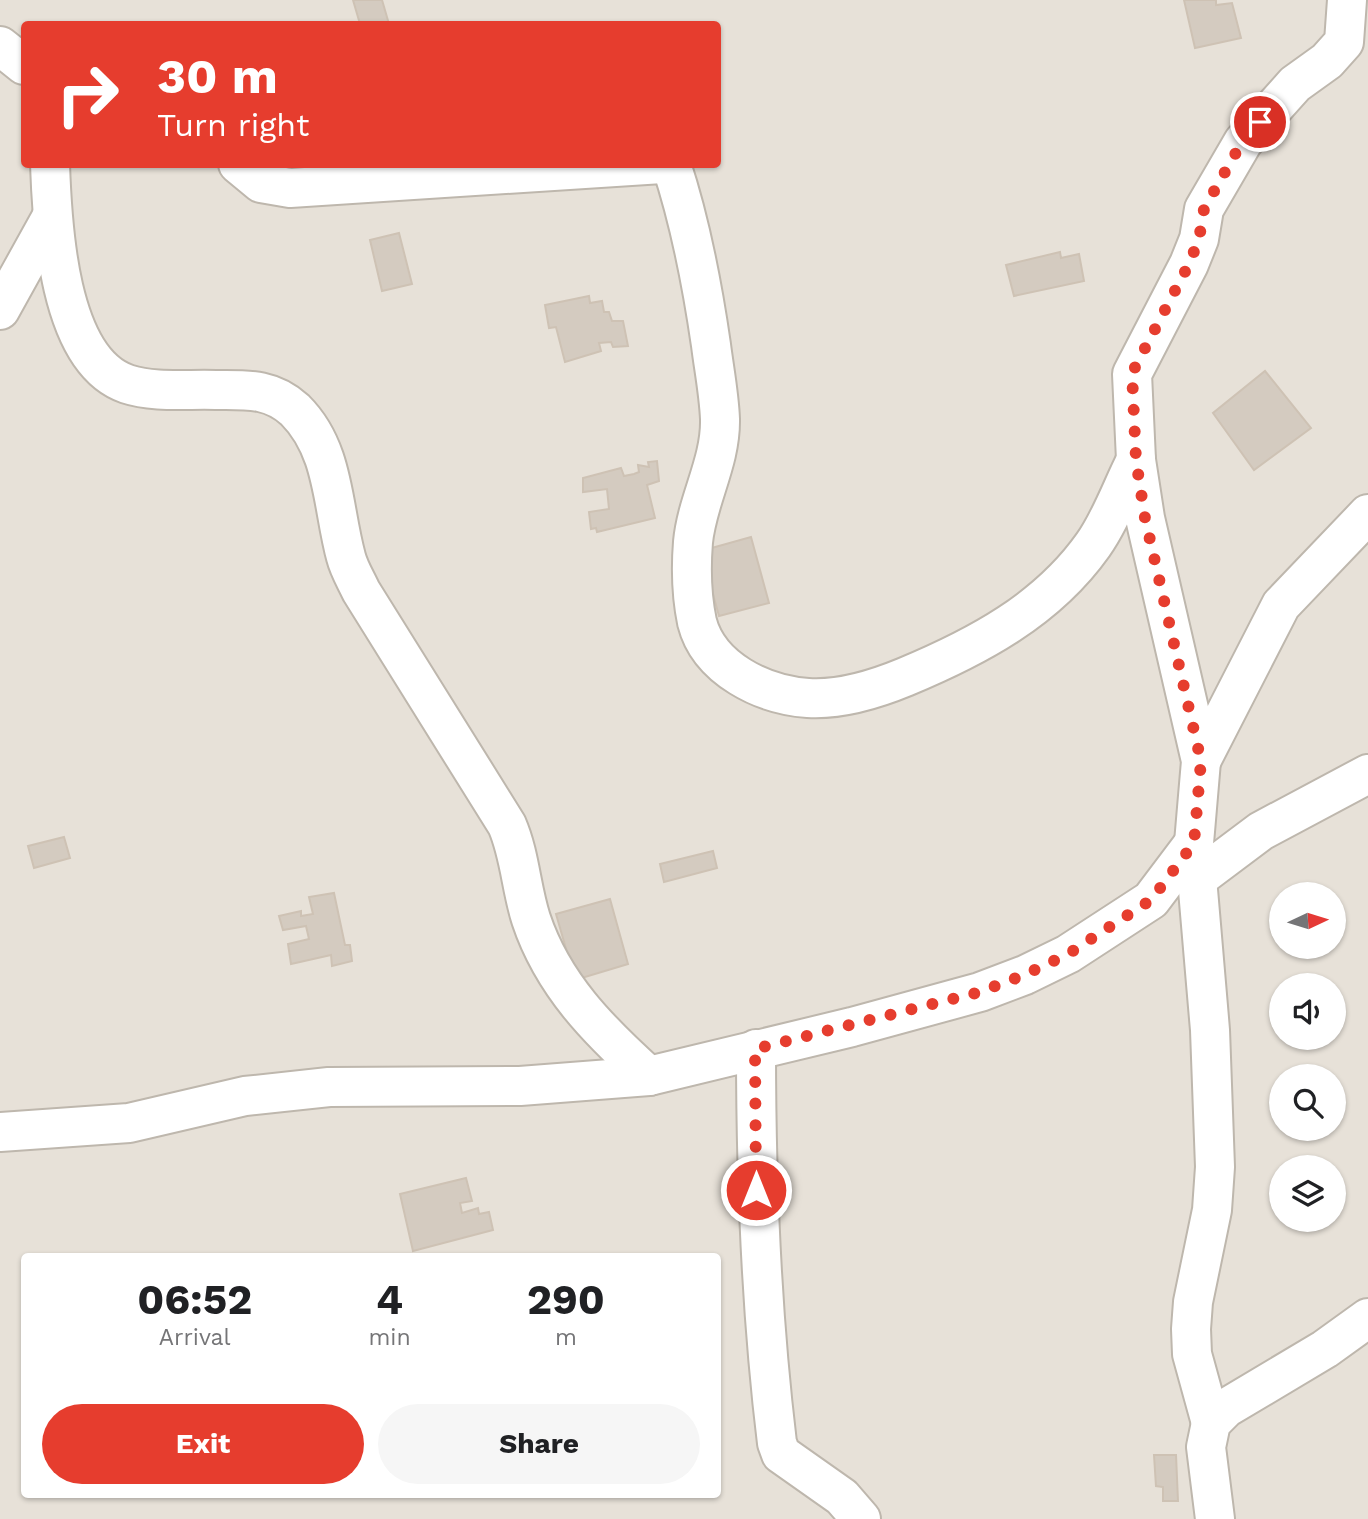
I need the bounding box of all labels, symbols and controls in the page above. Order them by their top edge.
text: 30 m [157,47,278,105]
icon: right [42,49,133,140]
pin [1230,92,1290,152]
icon: arrive [1241,103,1279,141]
text: Turn right [157,106,309,144]
north arrow [1269,882,1346,959]
map controls [1269,882,1346,1232]
button: sound [1269,973,1346,1050]
button: search [1269,1064,1346,1141]
position arrow [719,1153,793,1227]
button: layers [1269,1155,1346,1232]
text: 06:52 [137,1275,252,1324]
text: 4 [376,1275,403,1324]
text: 290 [527,1275,605,1324]
text: Arrival [159,1324,231,1351]
text: min [368,1324,411,1351]
text: m [555,1324,577,1351]
button: Exit [42,1404,364,1484]
button: Share [378,1404,700,1484]

